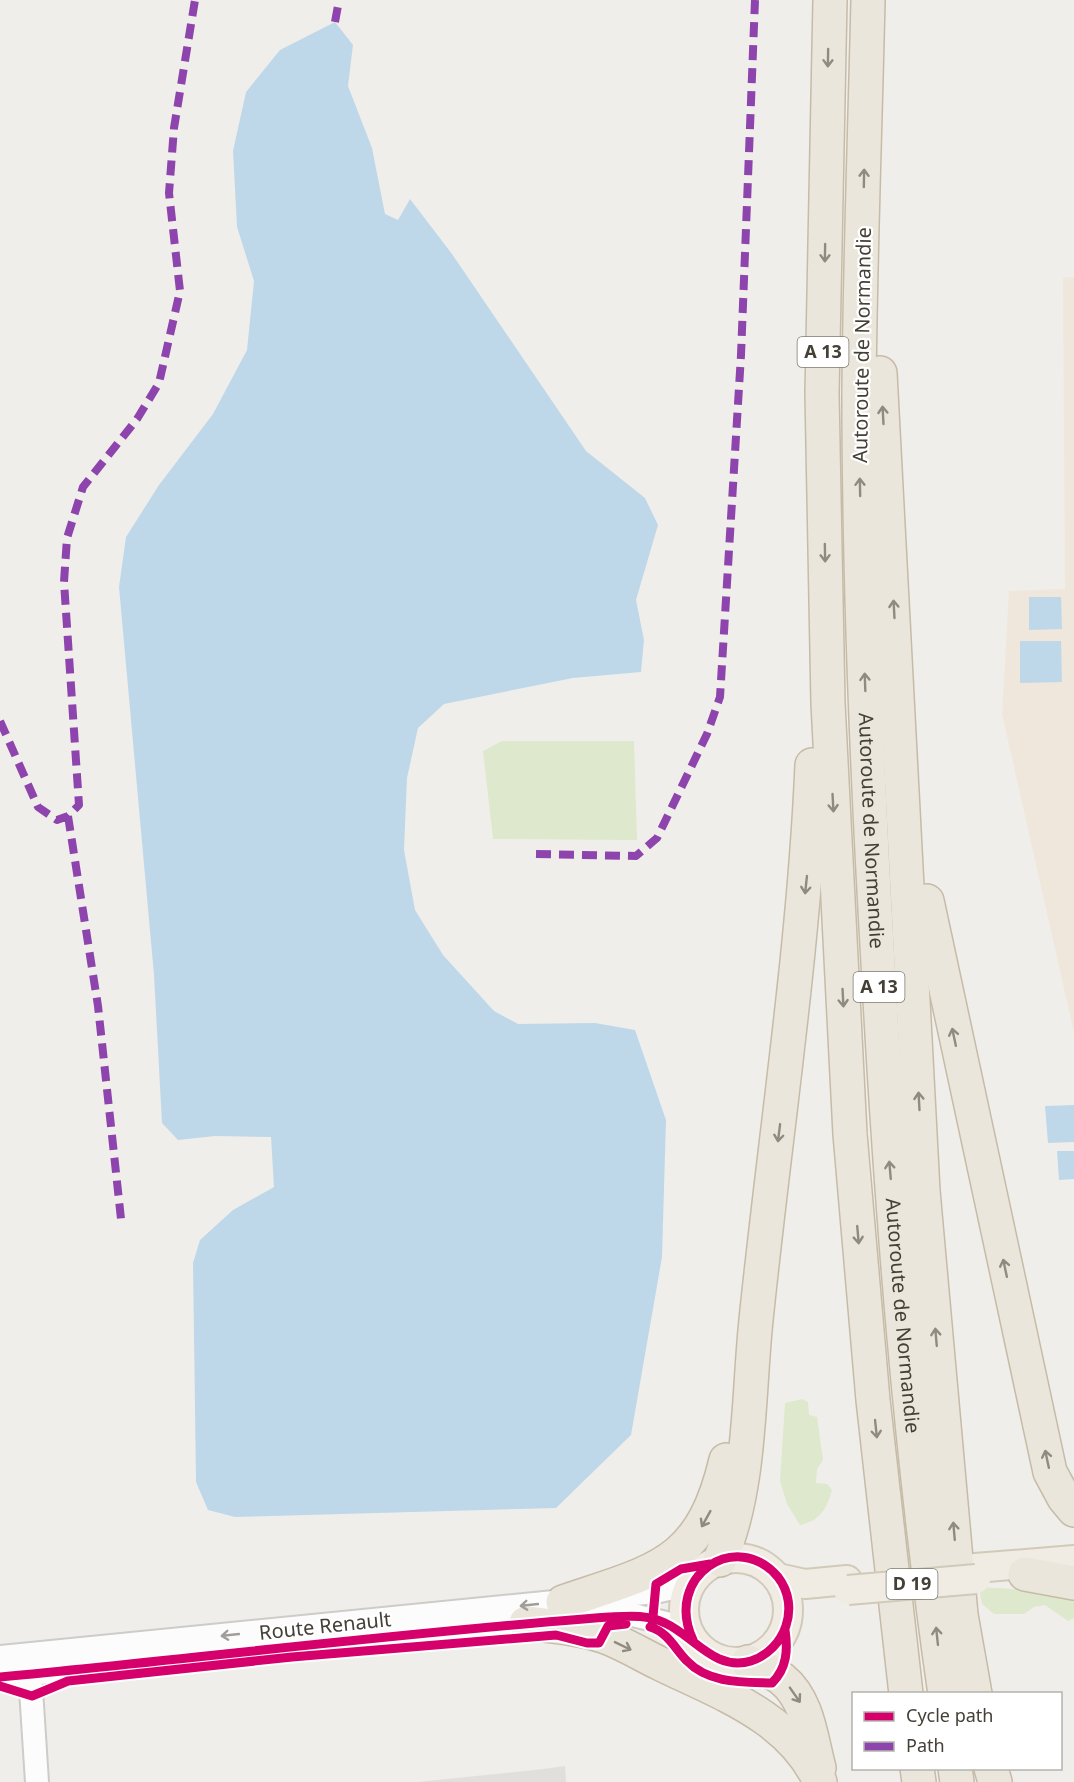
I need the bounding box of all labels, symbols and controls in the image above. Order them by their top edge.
one-way arrow [823,48,834,68]
one-way arrow [858,168,870,188]
street label: Autoroute de Normandie [846,227,877,463]
one-way arrow [819,243,831,263]
road number: A 13 [798,337,848,367]
one-way arrow [877,405,888,425]
one-way arrow [854,477,866,497]
one-way arrow [819,543,831,563]
one-way arrow [888,600,899,620]
one-way arrow [859,672,871,692]
street label: Autoroute de Normandie [853,712,891,949]
one-way arrow [828,793,839,813]
one-way arrow [800,875,811,894]
road number: A 13 [854,972,904,1002]
one-way arrow [837,988,848,1008]
one-way arrow [948,1028,960,1047]
one-way arrow [913,1091,924,1111]
one-way arrow [773,1123,784,1143]
one-way arrow [885,1160,896,1180]
street label: Autoroute de Normandie [880,1197,927,1434]
one-way arrow [853,1224,864,1244]
one-way arrow [999,1259,1011,1278]
one-way arrow [930,1328,941,1348]
one-way arrow [871,1418,882,1438]
one-way arrow [1041,1449,1053,1468]
one-way arrow [700,1509,711,1527]
one-way arrow [948,1522,959,1542]
road number: D 19 [886,1569,938,1599]
one-way arrow [519,1600,539,1611]
street label: Route Renault [258,1605,392,1646]
one-way arrow [931,1626,942,1646]
one-way arrow [221,1630,241,1641]
one-way arrow [614,1640,632,1652]
one-way arrow [789,1687,801,1703]
legend [852,1692,1062,1770]
text: Cycle path [906,1703,993,1727]
text: Path [906,1733,945,1757]

